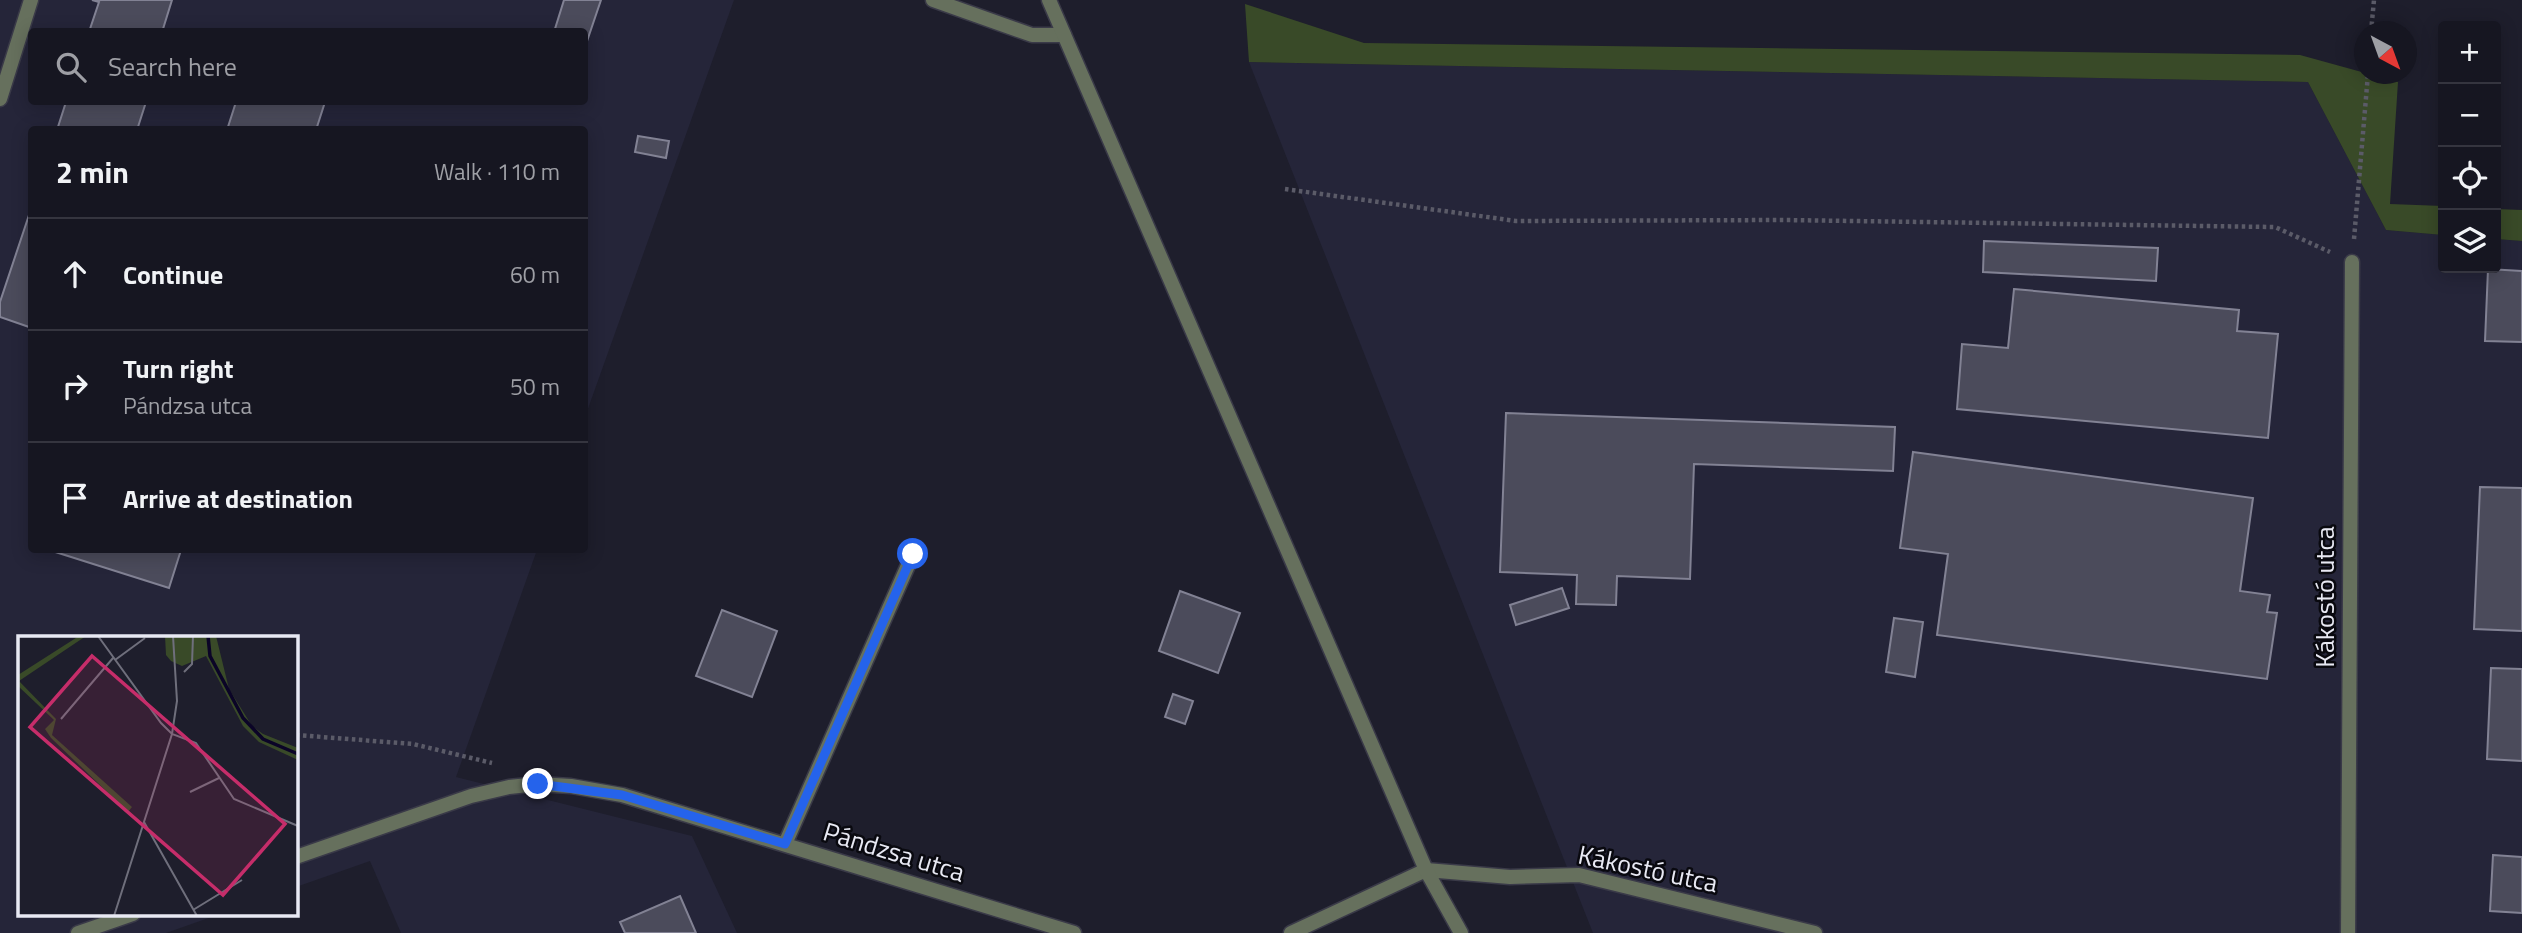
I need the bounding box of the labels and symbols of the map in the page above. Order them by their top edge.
north arrow [2354,21,2417,84]
street label: Kákostó utca [2305,526,2344,668]
route start [897,538,928,569]
inset map [18,636,298,916]
route end [522,768,553,799]
street label: Pándzsa utca [819,812,970,892]
street label: Kákostó utca [1575,835,1721,902]

